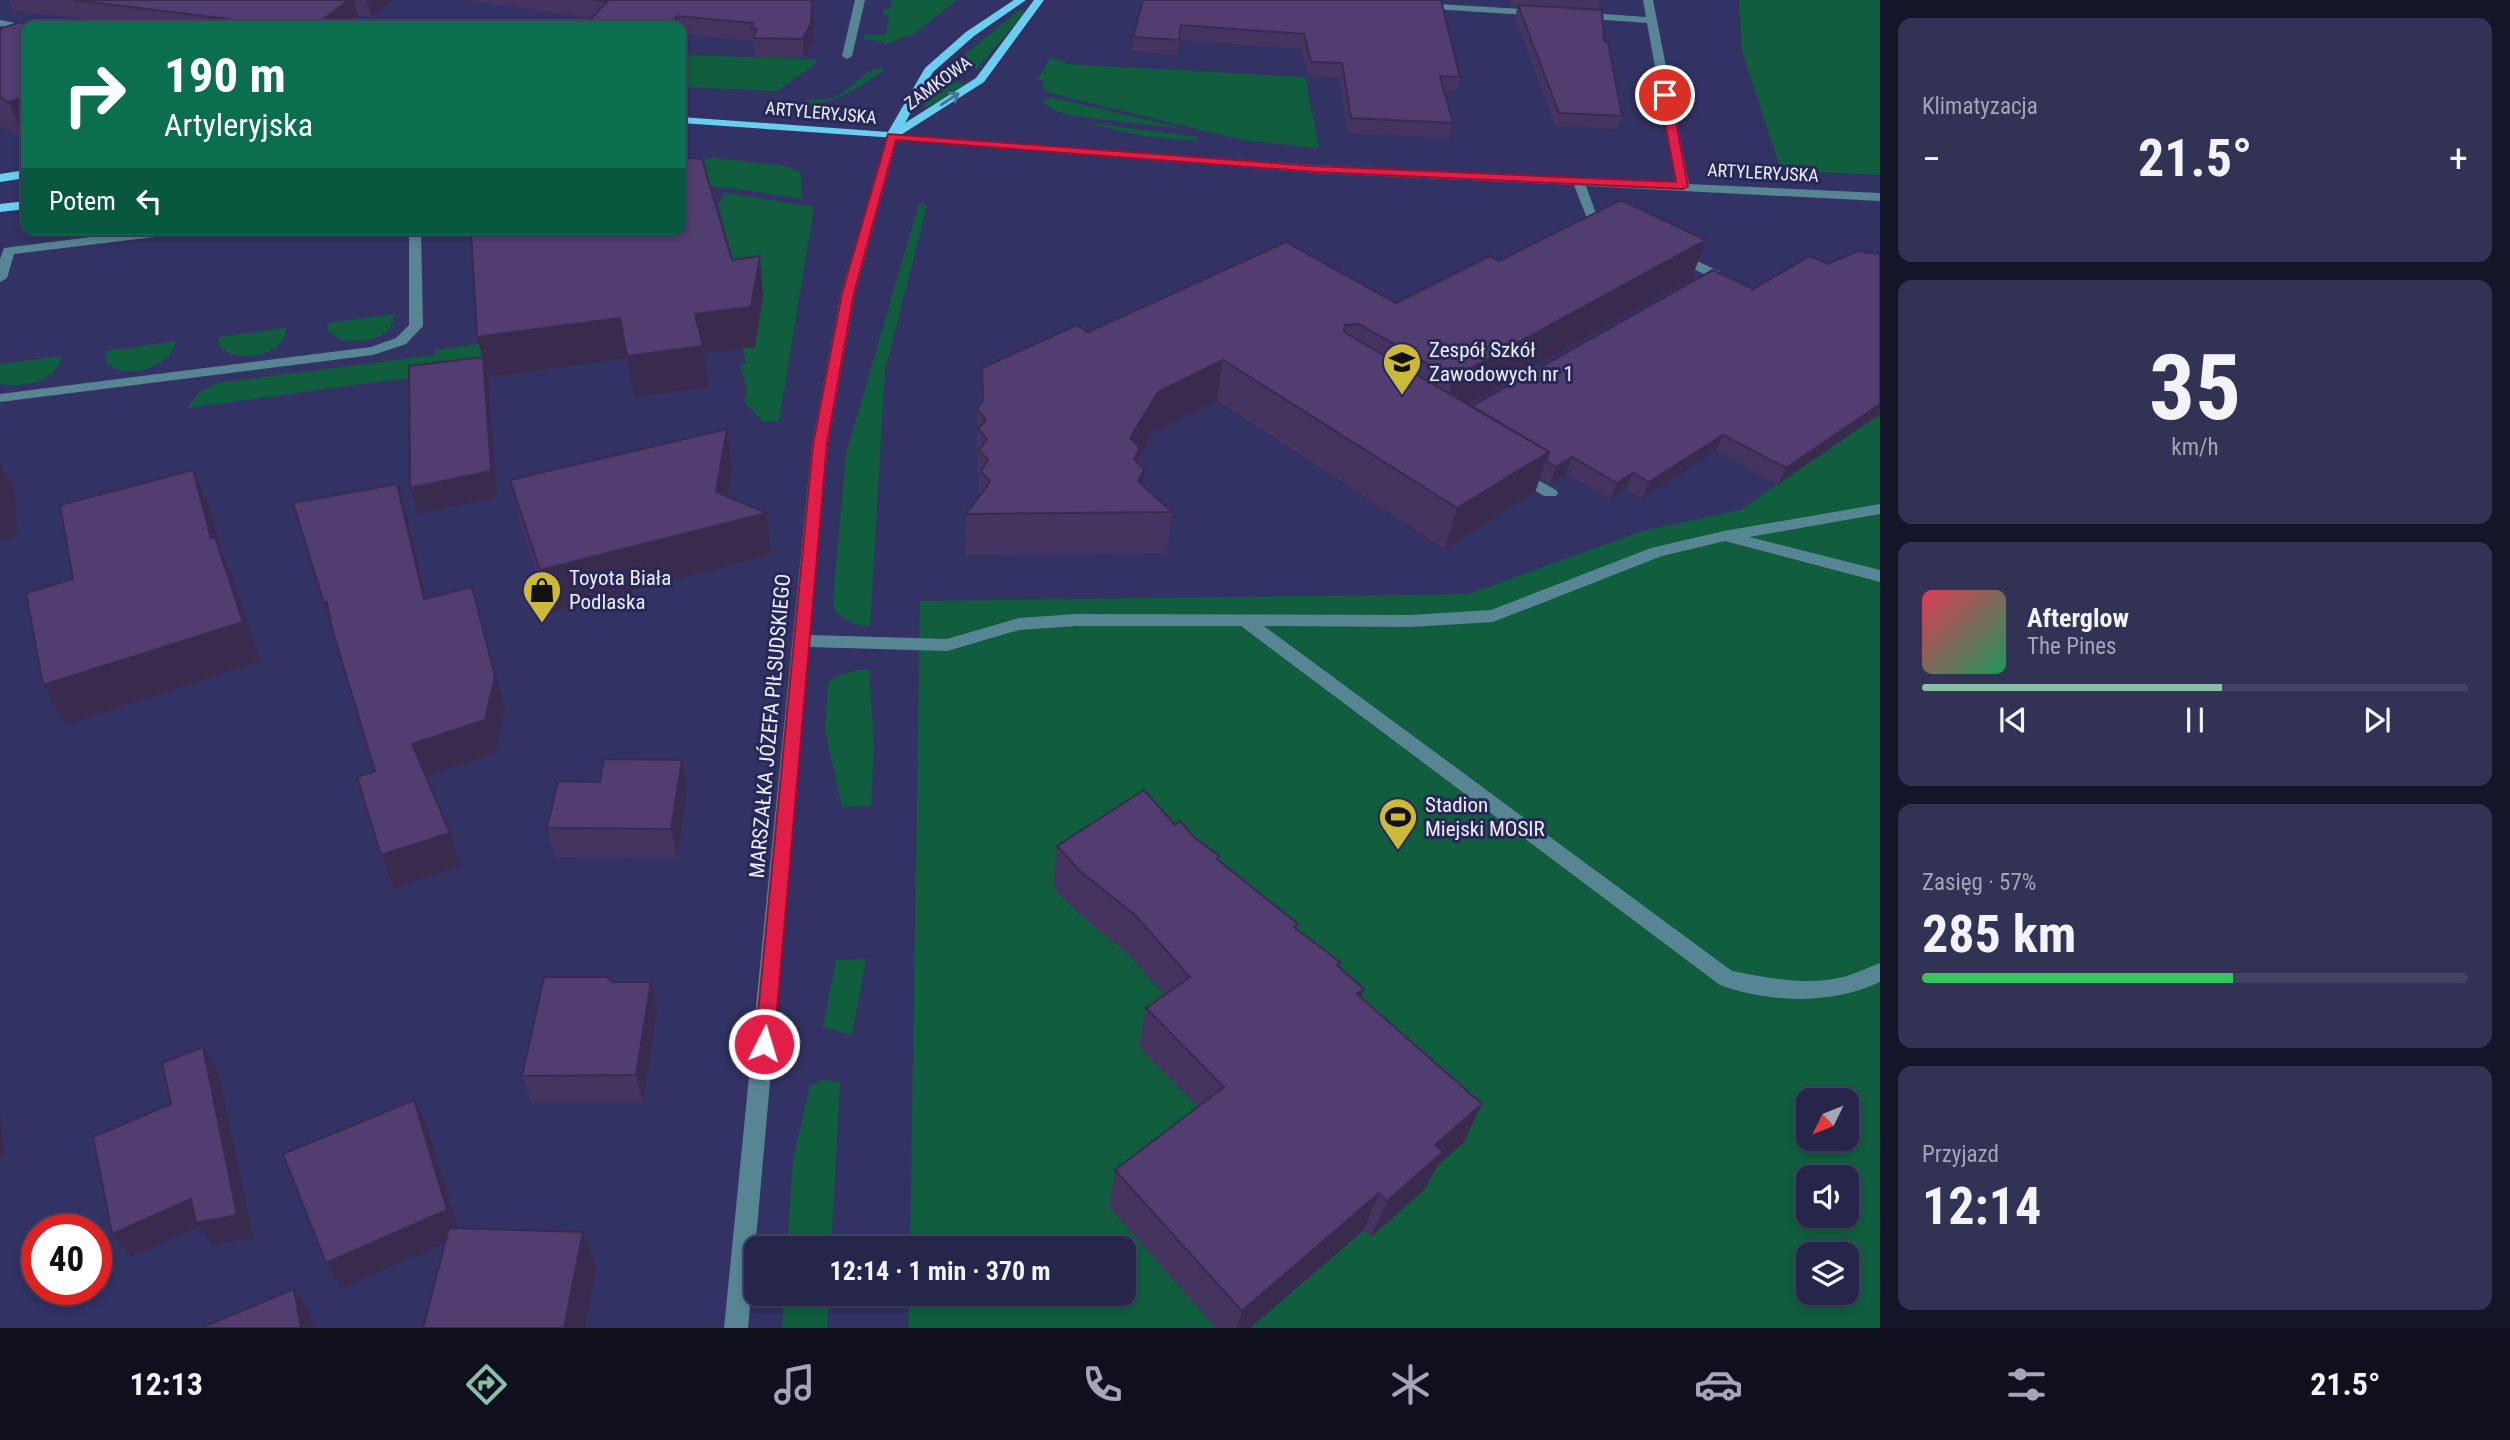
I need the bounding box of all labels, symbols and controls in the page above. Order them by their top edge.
text: 190 m [164,47,286,104]
icon: right [49,49,140,140]
street label: ZAMKOWA [900,51,976,114]
pin [1635,65,1695,125]
icon: arrive [1646,76,1684,114]
one-way arrow [939,92,959,106]
text: Klimatyzacja [1922,93,2038,120]
street label: ARTYLERYJSKA [765,97,878,128]
text: Artyleryjska [164,106,313,144]
text: 21.5° [2138,128,2252,189]
text: − [1922,137,1941,181]
text: + [2449,137,2468,181]
street label: ARTYLERYJSKA [1707,159,1820,186]
icon: left [130,182,168,220]
text: Potem [49,186,116,216]
text: 35 [2149,335,2241,441]
place label: Zespół Szkół Zawodowych nr 1 [1429,338,1574,386]
school or university icon: Zespół Szkół Zawodowych nr 1 [1381,341,1423,396]
text: km/h [2171,434,2219,461]
place label: Toyota Biała Podlaska [569,566,671,614]
shop icon: Toyota Biała Podlaska [521,569,563,624]
street label: MARSZAŁKA JÓZEFA PIŁSUDSKIEGO [745,573,795,879]
text: Afterglow [2027,603,2129,633]
text: The Pines [2027,633,2117,660]
icon: previous [1994,701,2032,739]
icon: pause [2176,701,2214,739]
icon: next [2358,701,2396,739]
place label: Stadion Miejski MOSIR [1425,793,1545,841]
sports icon: Stadion Miejski MOSIR [1377,796,1419,851]
text: Zasięg · 57% [1922,869,2036,896]
text: 285 km [1922,904,2076,965]
position arrow [727,1007,801,1081]
north arrow [1796,1088,1858,1152]
map controls [1796,1088,1859,1305]
text: Przyjazd [1922,1141,1999,1168]
button: sound [1796,1165,1859,1228]
text: 12:14 [1922,1176,2041,1237]
speed limit sign: 40 [21,1214,112,1305]
button: layers [1796,1242,1859,1305]
text: 12:14 · 1 min · 370 m [830,1256,1050,1286]
icon: directions [462,1360,511,1409]
icon: music [770,1360,819,1409]
icon: phone [1078,1360,1127,1409]
icon: climate [1386,1360,1435,1409]
icon: car [1694,1360,1743,1409]
icon: filters [2002,1360,2051,1409]
text: 12:13 [130,1365,203,1403]
text: 21.5° [2310,1365,2380,1403]

